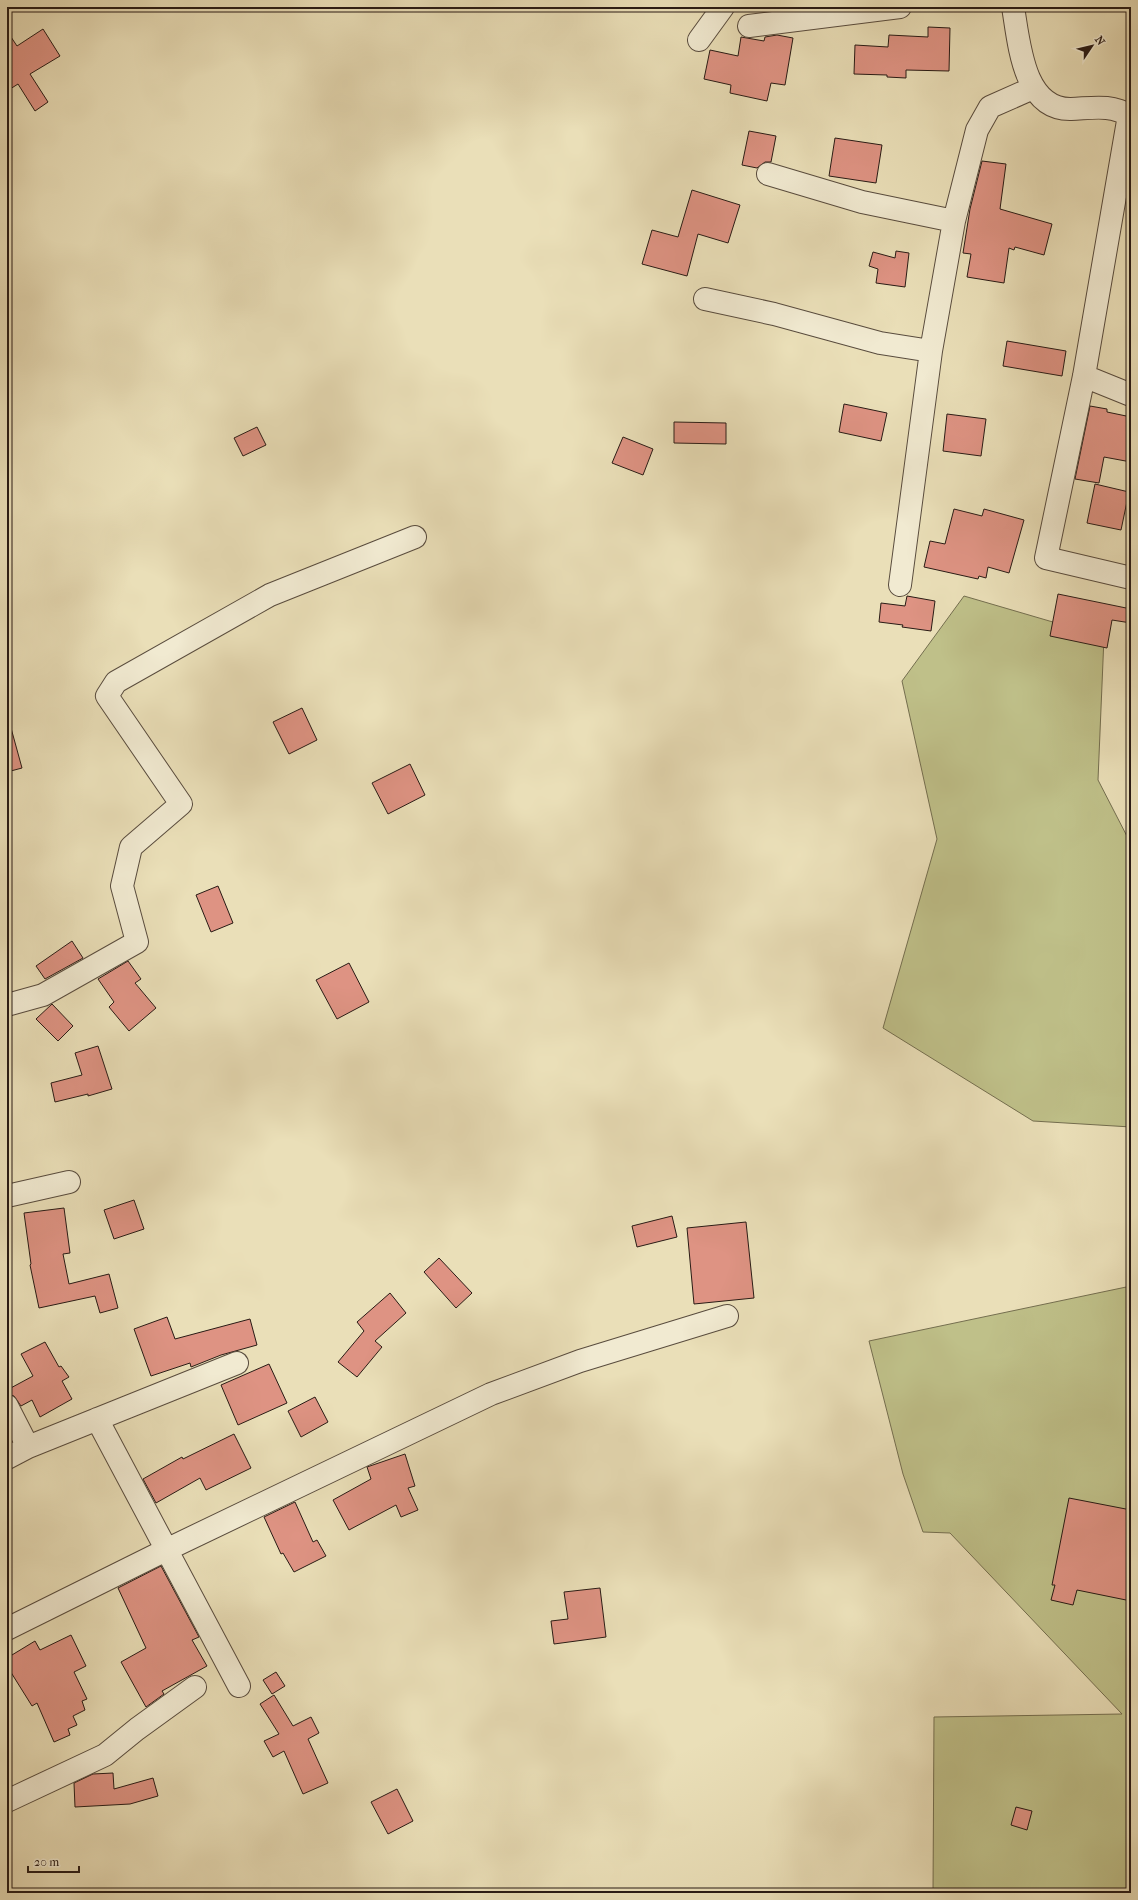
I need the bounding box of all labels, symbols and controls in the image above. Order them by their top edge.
north arrow [1072,26,1112,66]
text: N [1092,33,1108,48]
scale bar [28,1848,79,1874]
text: 20 m [34,1855,59,1869]

